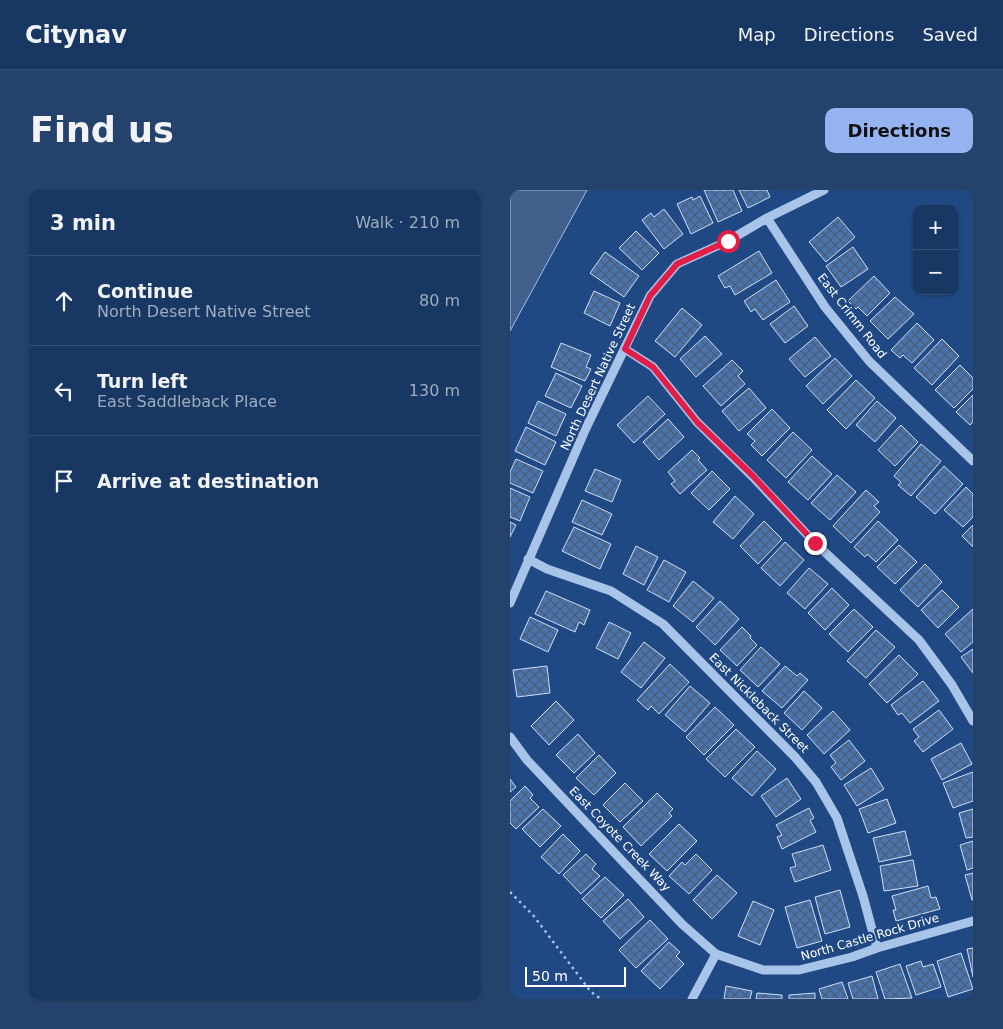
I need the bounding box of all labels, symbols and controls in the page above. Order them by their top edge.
text: Citynav [25,21,127,49]
text: Map [738,24,776,45]
text: Directions [804,24,894,45]
text: Saved [922,24,978,45]
button: Directions [825,108,973,153]
text: Find us [30,110,174,150]
map controls [913,205,958,295]
button: + [913,205,958,250]
text: 3 min [50,211,116,235]
text: Walk · 210 m [355,213,460,232]
route start [717,230,740,253]
button: − [913,250,958,295]
street label: East Crimm Road [815,271,889,361]
text: Continue [97,280,193,302]
icon: ahead [50,287,78,315]
text: 80 m [419,291,460,310]
street label: North Desert Native Street [558,301,638,453]
text: North Desert Native Street [97,302,311,321]
text: Turn left [97,370,188,392]
icon: left [50,377,78,405]
text: 130 m [409,381,460,400]
text: East Saddleback Place [97,392,277,411]
icon: arrive [50,467,78,495]
text: Arrive at destination [97,470,319,492]
route end [804,532,827,555]
street label: East Nickleback Street [706,650,812,756]
street label: East Coyote Creek Way [566,784,674,894]
street label: North Castle Rock Drive [799,911,941,963]
scale bar [525,964,626,987]
text: 50 m [532,968,568,984]

